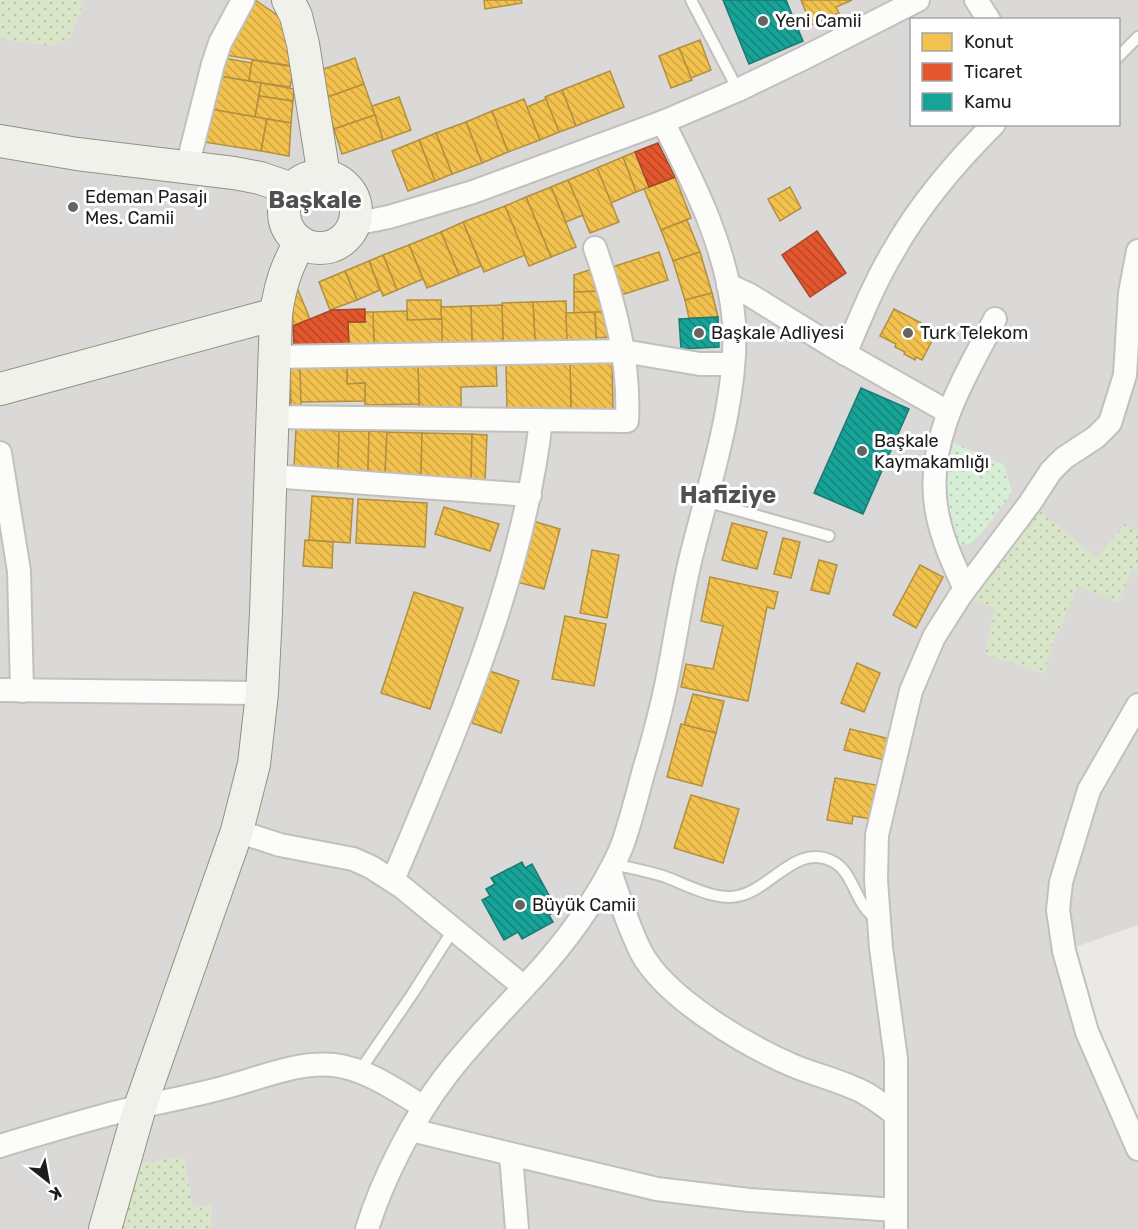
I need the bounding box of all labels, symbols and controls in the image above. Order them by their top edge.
place label: Yeni Camii [775,10,862,32]
marker: Yeni Camii [756,14,770,28]
legend [910,18,1120,126]
text: Konut [964,31,1013,53]
text: Ticaret [964,61,1022,83]
text: Kamu [964,91,1011,113]
place label: Edeman Pasajı Mes. Camii [85,186,207,229]
district label: Başkale [268,186,362,214]
marker: Edeman Pasajı Mes. Camii [66,200,80,214]
place label: Başkale Adliyesi [711,322,844,344]
place label: Turk Telekom [920,322,1028,344]
marker: Başkale Adliyesi [692,326,706,340]
marker: Turk Telekom [901,326,915,340]
place label: Başkale Kaymakamlığı [874,430,989,473]
marker: Başkale Kaymakamlığı [855,444,869,458]
district label: Hafiziye [680,481,776,509]
place label: Büyük Camii [532,894,636,916]
marker: Büyük Camii [513,898,527,912]
north arrow [18,1151,78,1211]
text: K [46,1183,65,1205]

